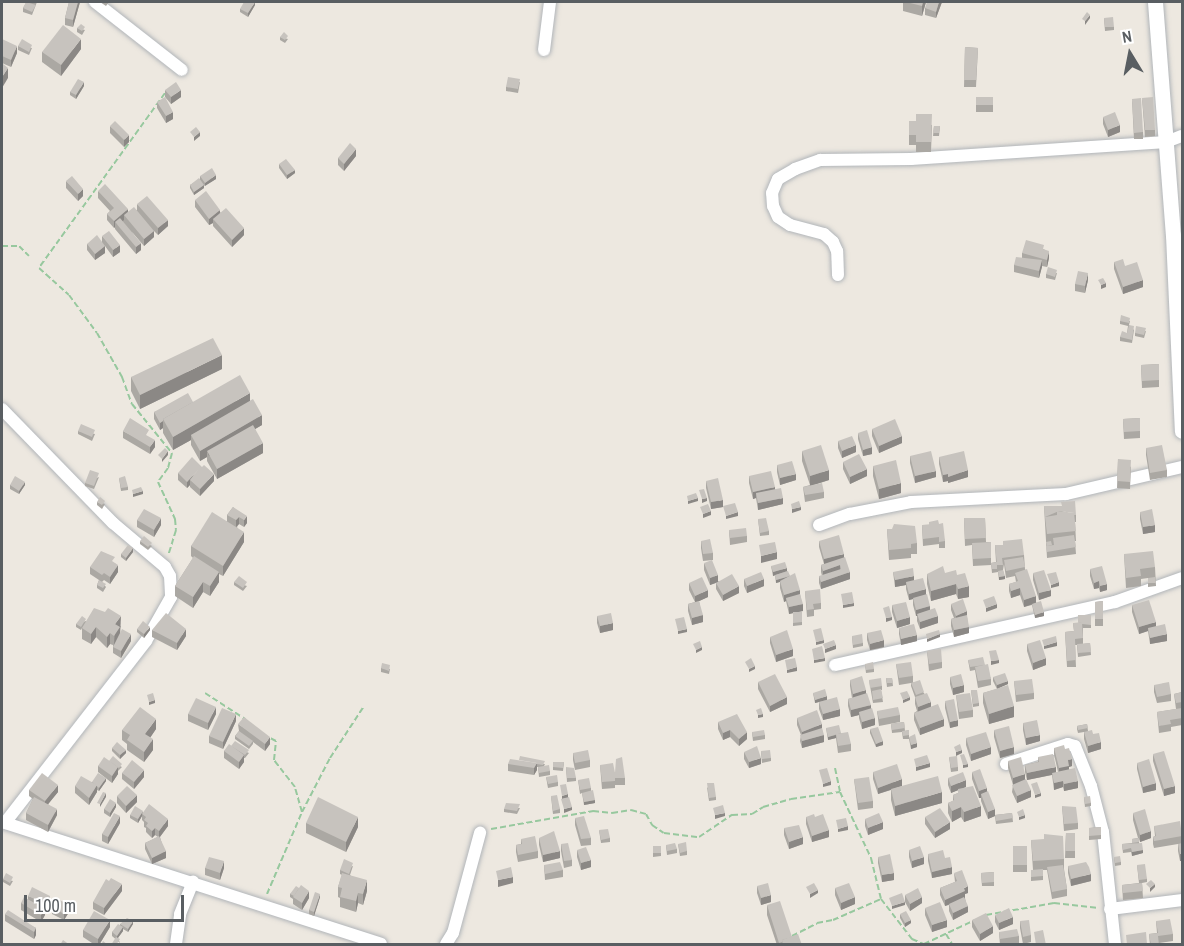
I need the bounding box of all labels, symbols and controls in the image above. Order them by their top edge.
north arrow [1100,24,1160,84]
text: N [1120,25,1133,48]
scale bar [27,883,188,921]
text: 100 m [35,893,76,918]

